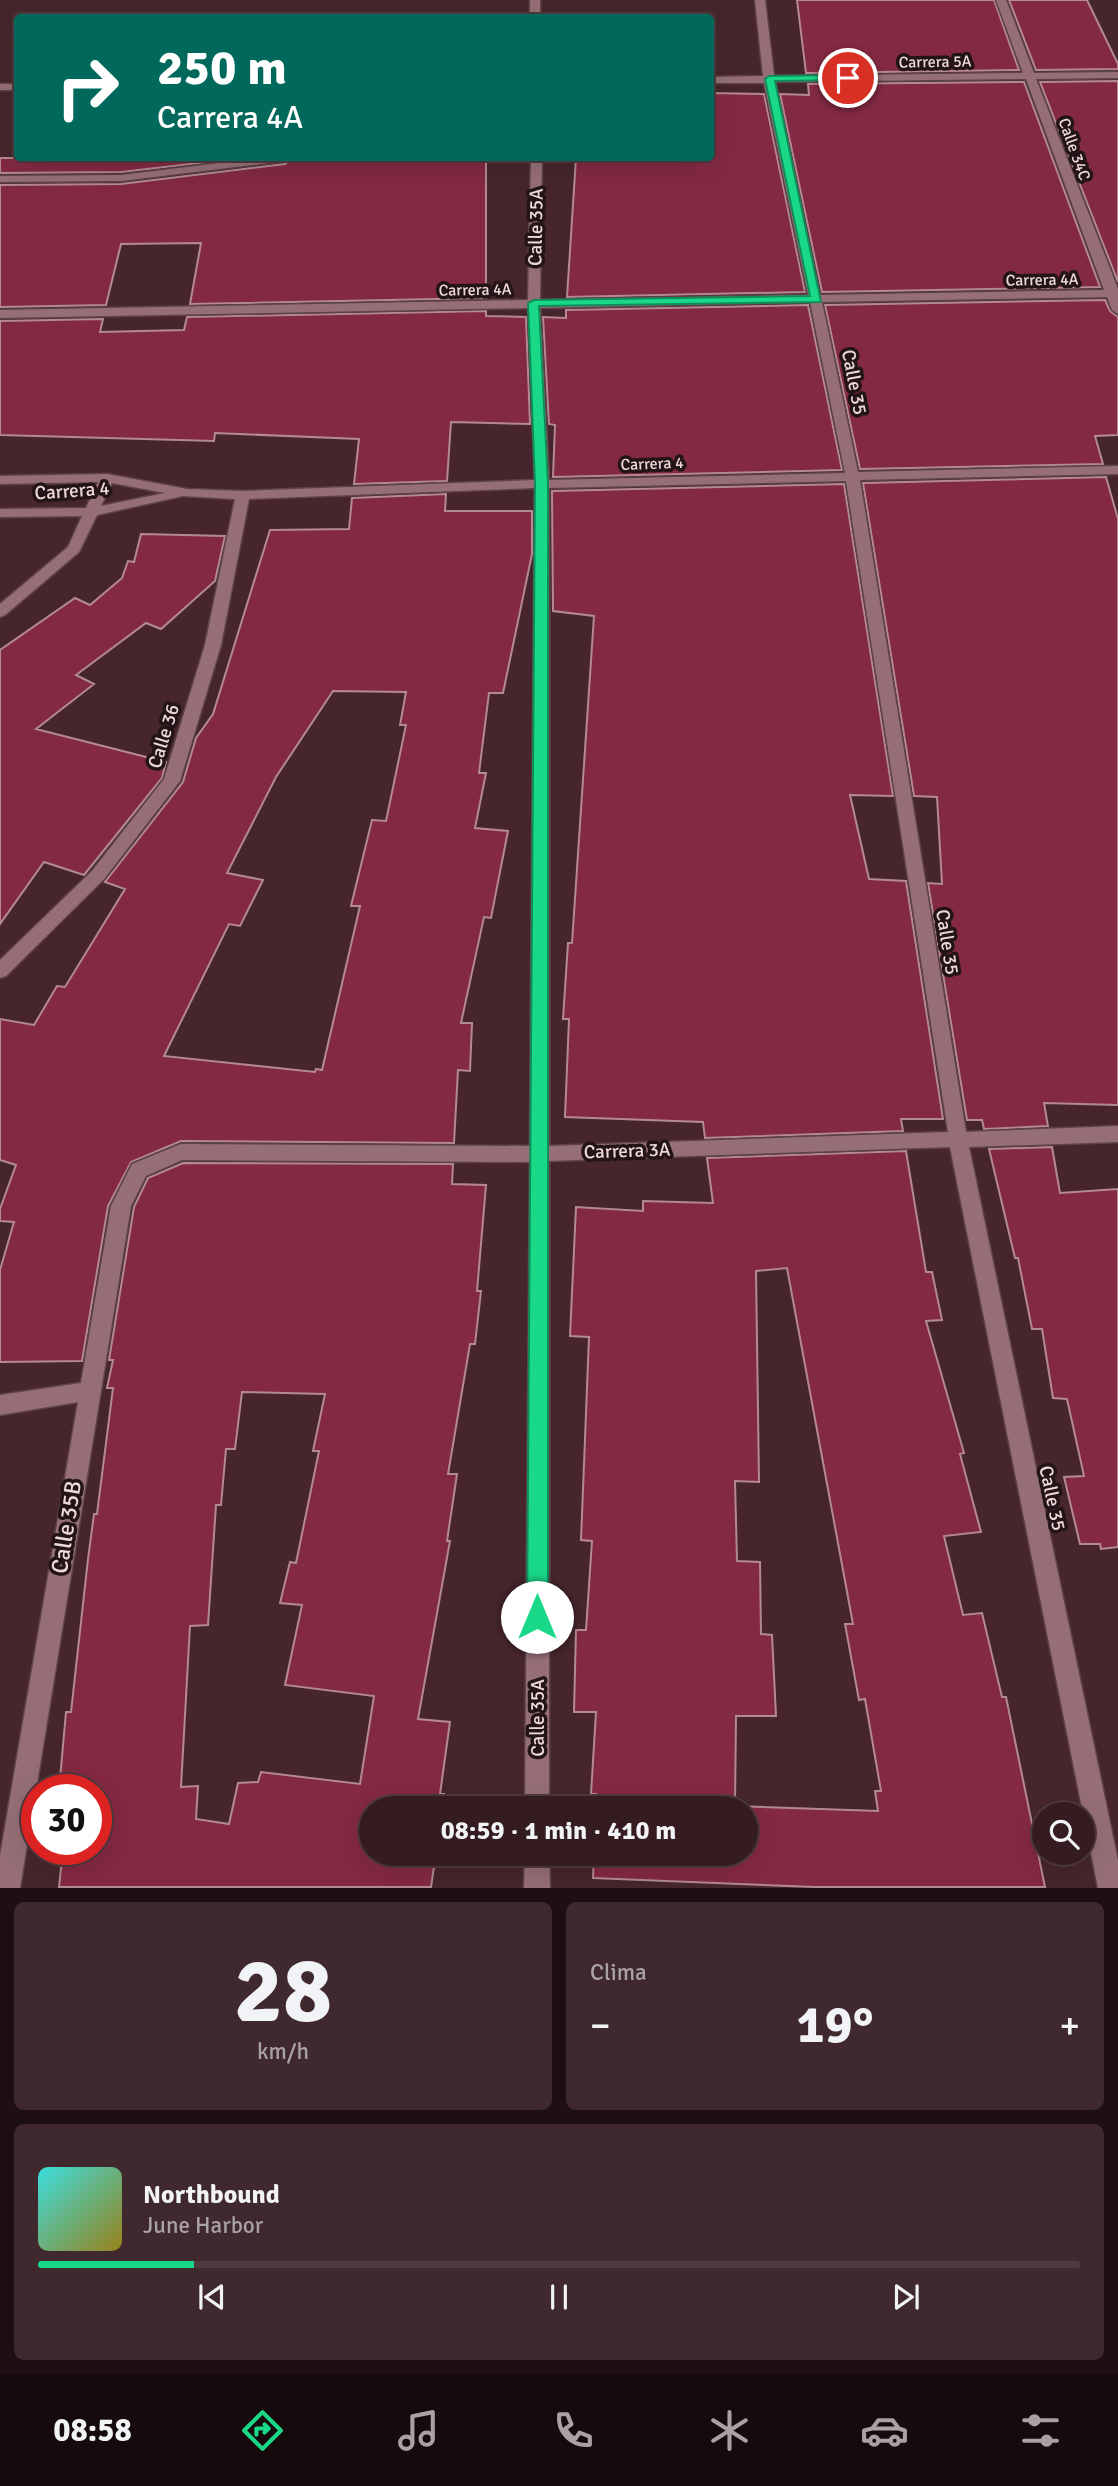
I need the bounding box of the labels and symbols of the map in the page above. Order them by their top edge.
pin [818,48,878,108]
street label: Carrera 5A [898,51,972,73]
street label: Calle 34C [1054,115,1095,184]
street label: Calle 35A [523,188,549,266]
street label: Carrera 4A [1005,269,1079,291]
street label: Carrera 4A [438,279,512,301]
street label: Calle 35 [836,348,872,417]
street label: Carrera 4 [620,453,684,475]
street label: Carrera 4 [34,476,110,506]
street label: Calle 36 [143,701,185,771]
street label: Calle 35 [930,908,964,977]
street label: Carrera 3A [583,1137,671,1165]
street label: Calle 35 [1033,1463,1071,1533]
street label: Calle 35B [45,1479,88,1576]
position arrow [500,1580,574,1654]
street label: Calle 35A [526,1679,550,1757]
speed limit sign: 30 [21,1774,112,1865]

